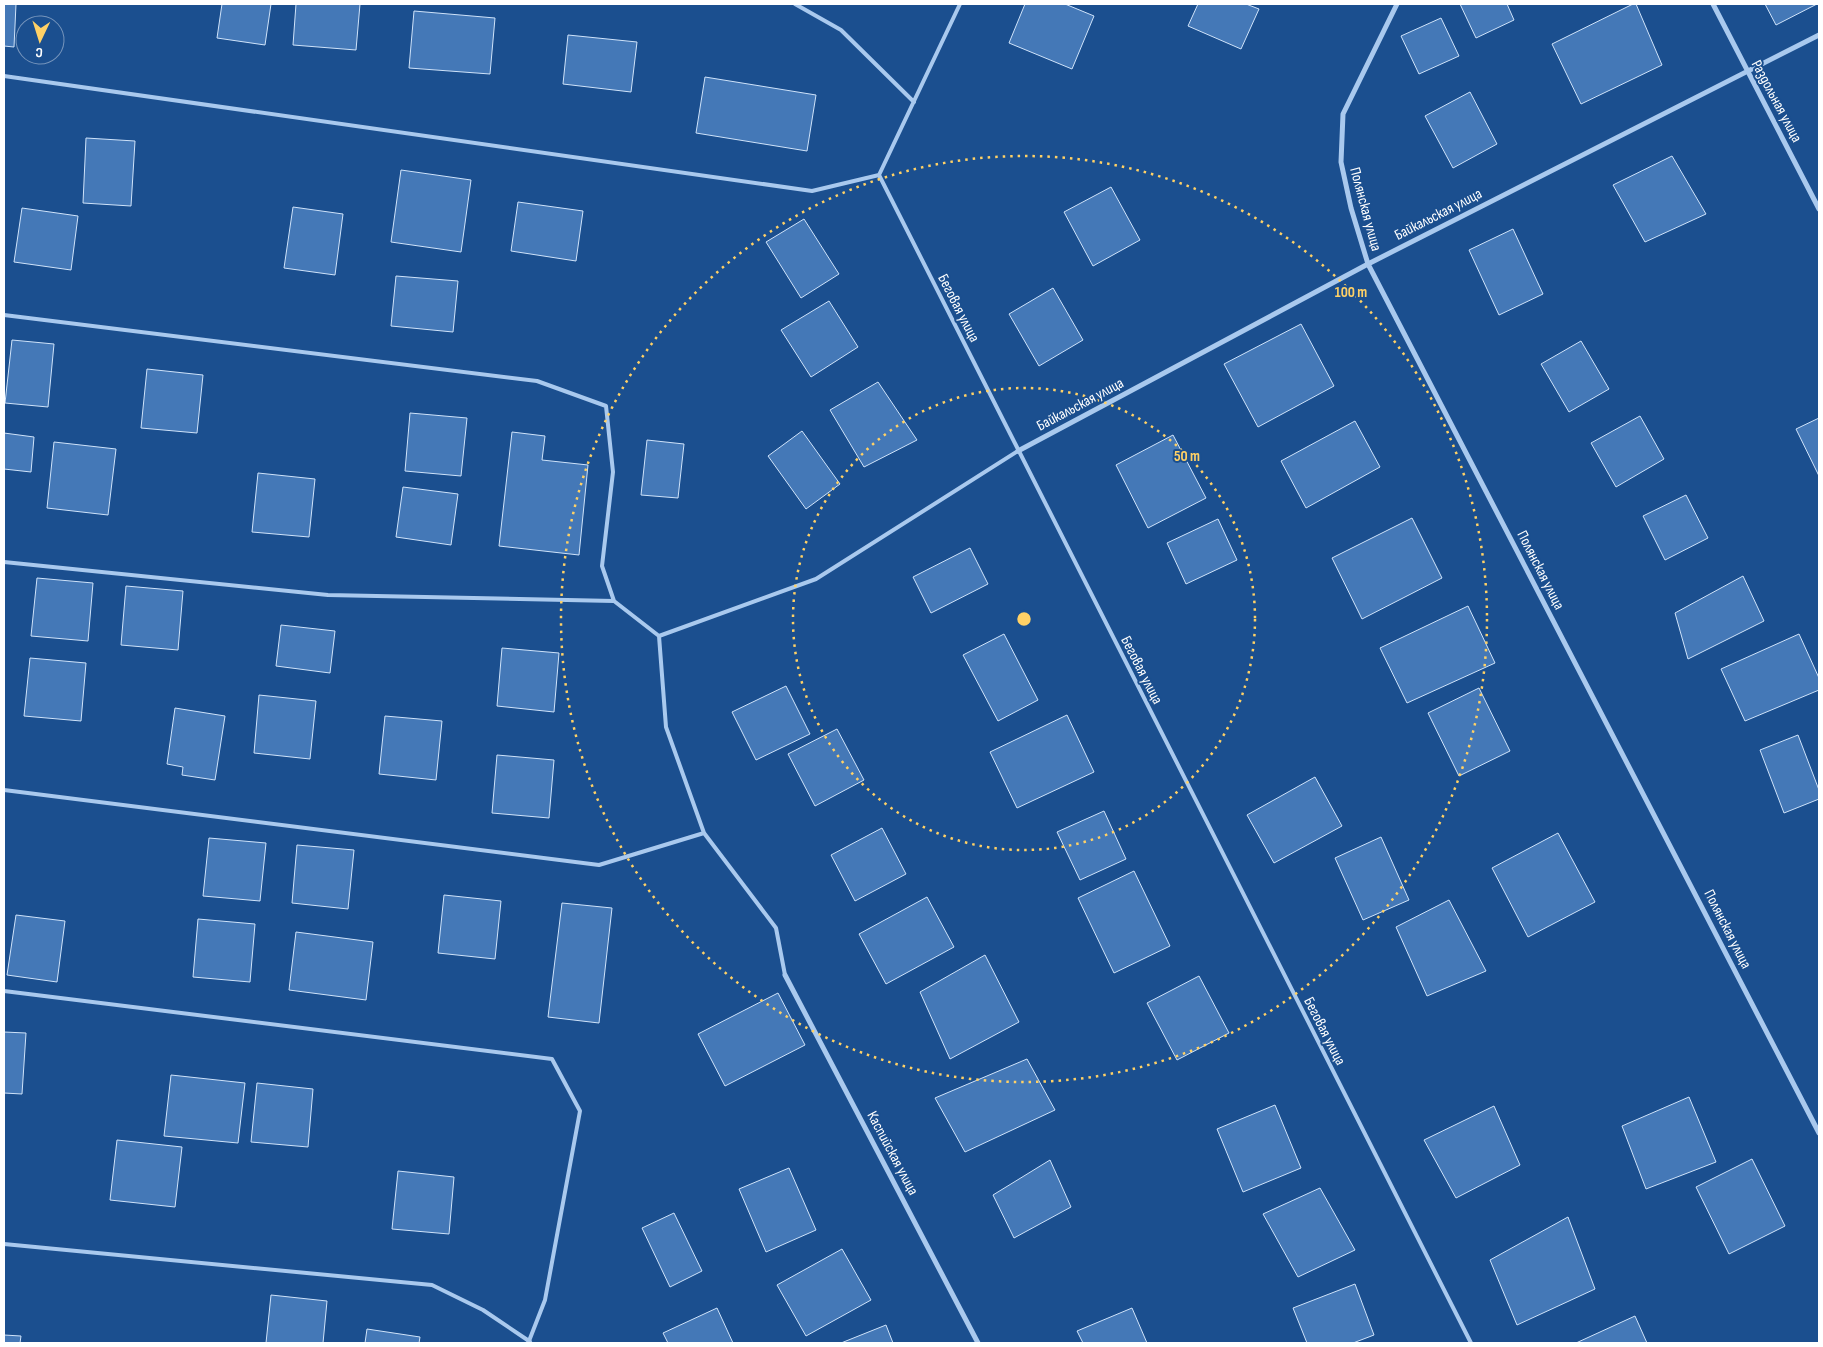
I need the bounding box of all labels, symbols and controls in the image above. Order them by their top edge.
north arrow [15,15,65,65]
text: С [35,44,43,61]
street label: Раздольная улица [1747,57,1806,146]
street label: Полянская улица [1345,165,1386,253]
street label: Байкальская улица [1391,184,1485,245]
street label: Беговая улица [933,271,984,346]
text: 100 m [1335,283,1367,302]
street label: Байкальская улица [1034,373,1127,435]
text: 50 m [1174,447,1200,466]
street label: Полянская улица [1513,528,1569,613]
centre of rings [1015,610,1033,628]
street label: Беговая улица [1116,633,1167,708]
street label: Полянская улица [1700,887,1756,972]
street label: Беговая улица [1299,994,1350,1069]
street label: Каспийская улица [863,1108,923,1199]

